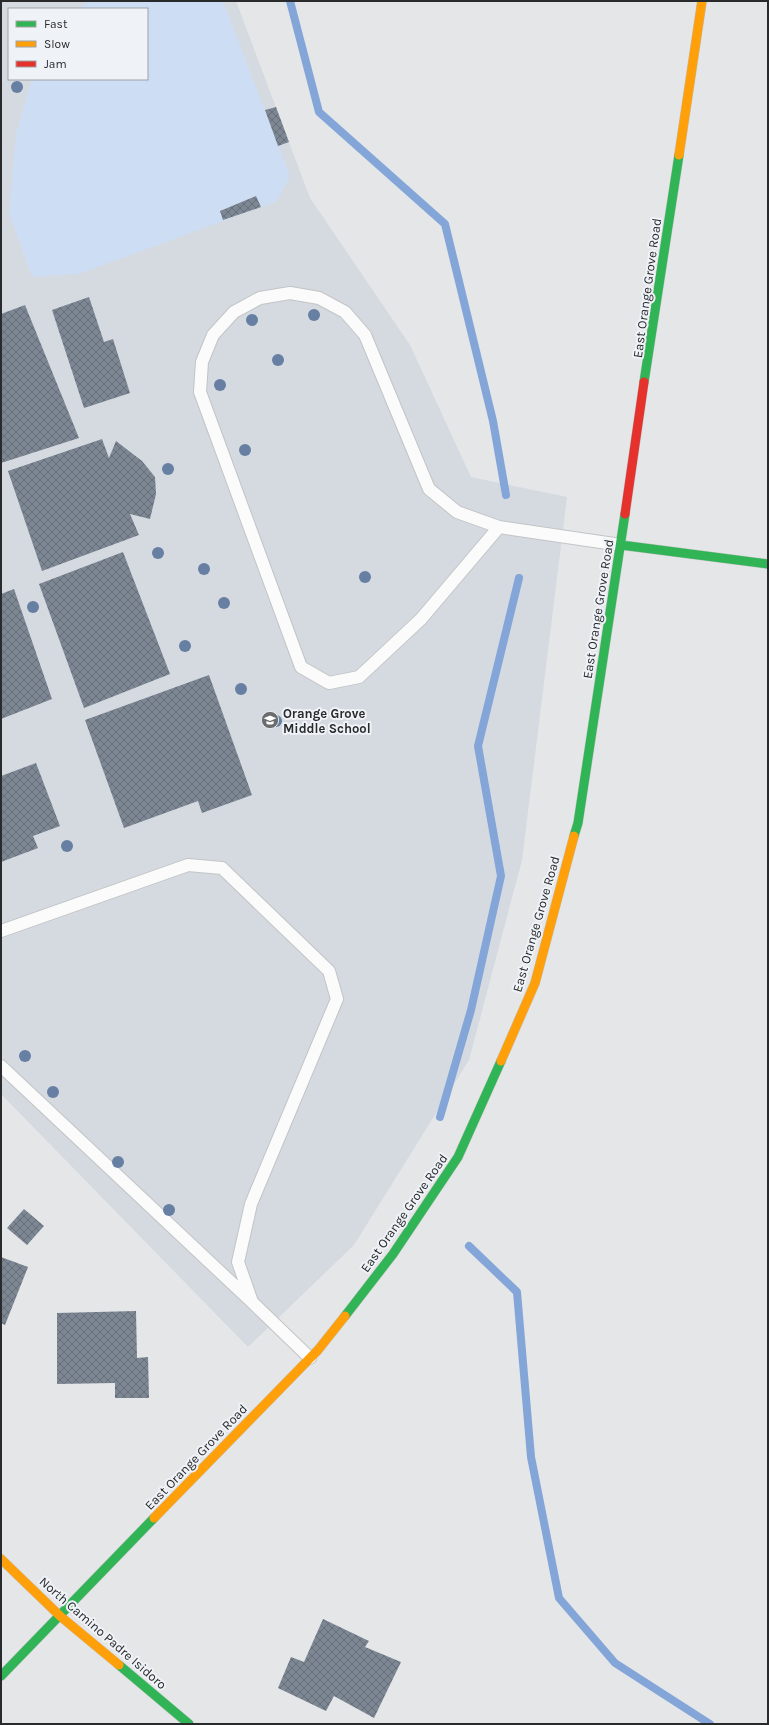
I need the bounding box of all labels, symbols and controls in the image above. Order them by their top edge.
legend [8,8,148,80]
text: Fast [44,17,68,31]
text: Slow [44,37,70,51]
text: Jam [44,57,67,71]
street label: East Orange Grove Road [630,217,664,359]
street label: East Orange Grove Road [580,538,616,680]
place label: Orange Grove Middle School [283,706,371,736]
school or university icon: Orange Grove Middle School [260,710,280,730]
street label: East Orange Grove Road [509,854,563,994]
street label: East Orange Grove Road [357,1151,451,1275]
street label: East Orange Grove Road [142,1401,250,1513]
street label: North Camino Padre Isidoro [36,1574,170,1692]

